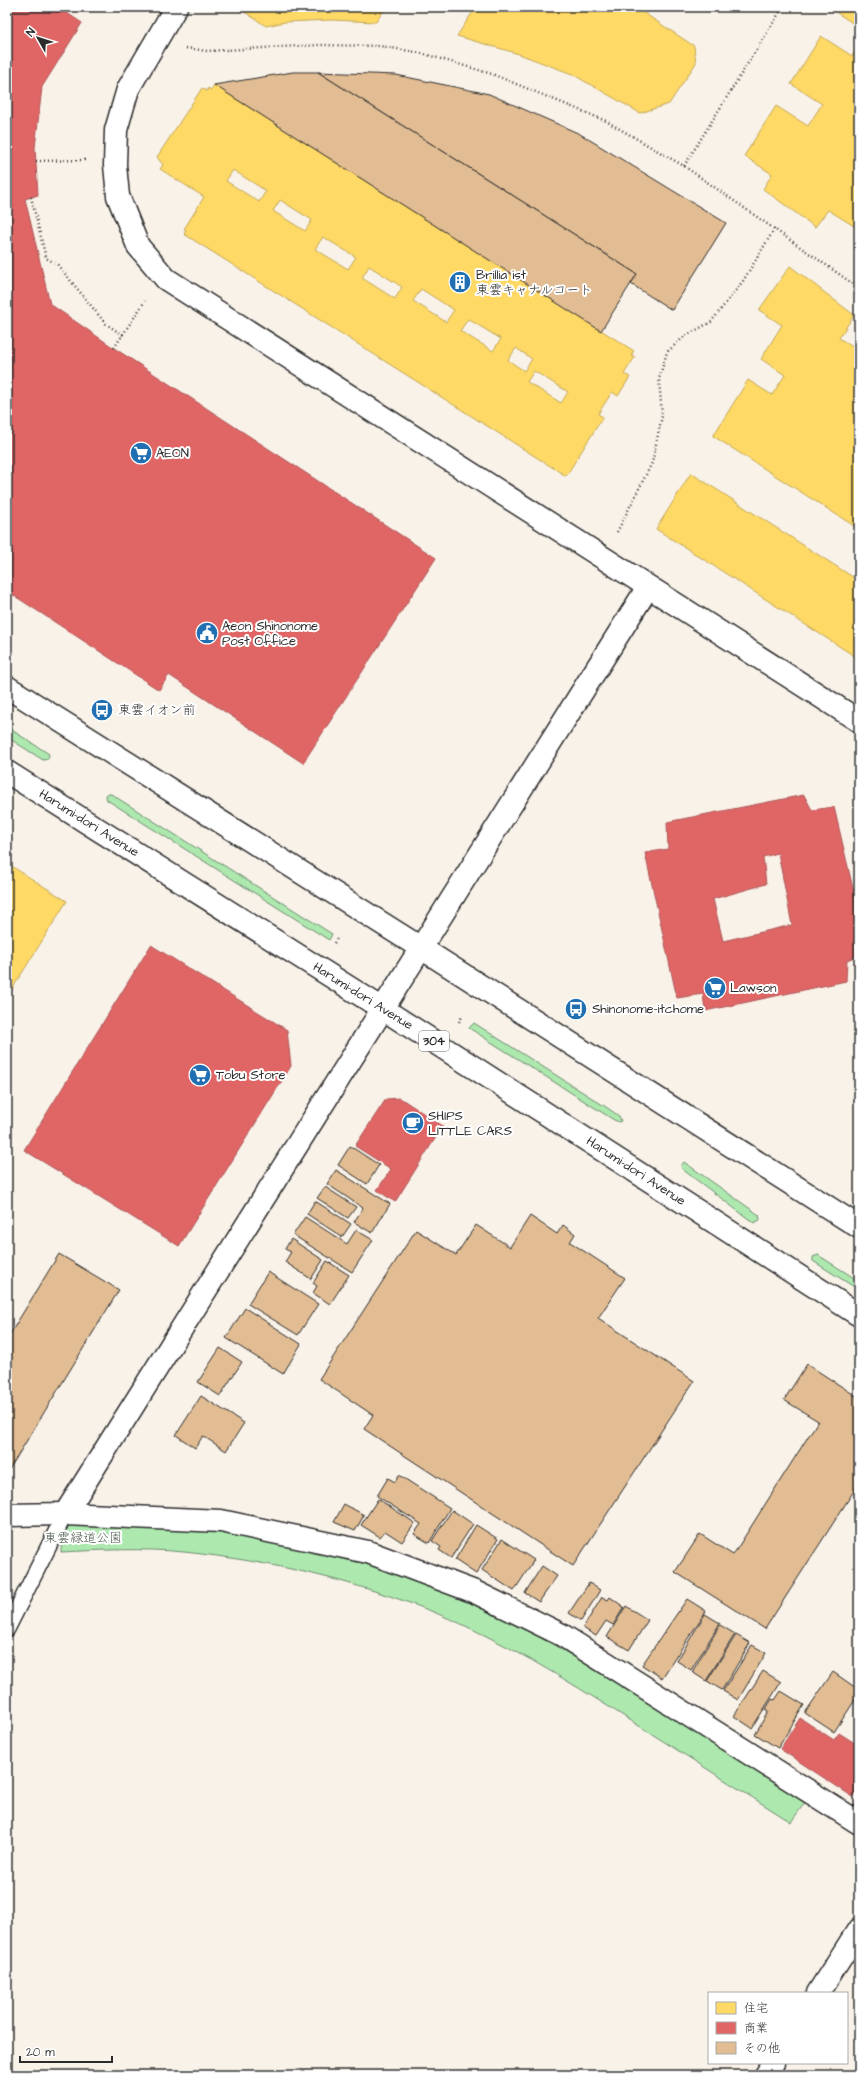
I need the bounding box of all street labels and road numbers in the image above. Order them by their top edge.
street label: Harumi-dori Avenue [35,785,143,861]
street label: Harumi-dori Avenue [309,958,417,1034]
road number: 304 [419,1031,449,1051]
street label: Harumi-dori Avenue [583,1132,689,1210]

